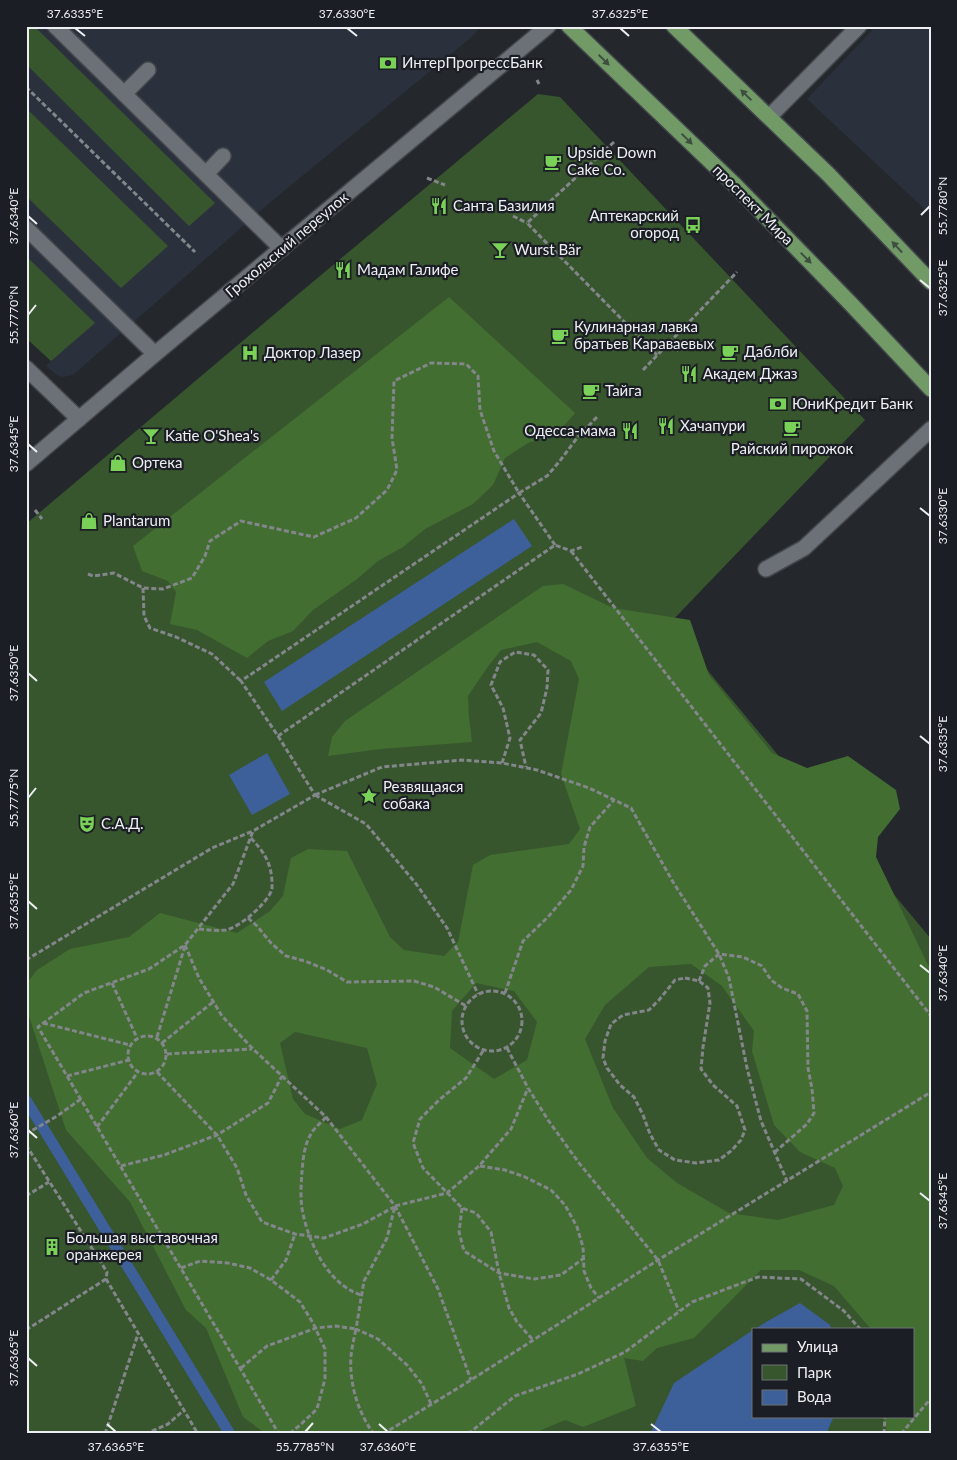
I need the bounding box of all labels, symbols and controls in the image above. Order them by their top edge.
text: 37.6335°E [47,6,103,21]
text: 37.6330°E [319,6,375,21]
text: 37.6325°E [592,6,648,21]
bank icon: ИнтерПрогрессБанк [378,53,398,73]
place label: ИнтерПрогрессБанк [402,53,543,71]
one-way arrow [598,54,610,66]
one-way arrow [740,89,752,101]
one-way arrow [680,133,692,145]
place label: Upside Down Cake Co. [567,143,656,178]
cafe icon: Upside Down Cake Co. [543,152,563,172]
street label: проспект Мира [710,160,798,248]
text: 55.7780°N [935,177,950,235]
street label: Грохольский переулок [221,187,352,301]
text: 37.6340°E [6,188,21,244]
restaurant icon: Санта Базилия [429,196,449,216]
place label: Санта Базилия [453,196,555,214]
place label: Аптекарский огород [589,206,679,241]
bus stop icon: Аптекарский огород [683,215,703,235]
bar icon: Wurst Bär [490,240,510,260]
place label: Wurst Bär [514,240,581,258]
one-way arrow [891,241,903,253]
one-way arrow [800,251,812,263]
restaurant icon: Мадам Галифе [333,260,353,280]
place label: Мадам Галифе [357,260,459,278]
text: 37.6325°E [935,260,950,316]
text: 55.7770°N [6,286,21,344]
place label: Кулинарная лавка братьев Караваевых [574,317,715,352]
cafe icon: Кулинарная лавка братьев Караваевых [550,326,570,346]
cafe icon: Даблби [720,342,740,362]
place label: Даблби [744,342,798,360]
hospital icon: Доктор Лазер [240,343,260,363]
place label: Доктор Лазер [264,343,361,361]
restaurant icon: Академ Джаз [679,364,699,384]
place label: Академ Джаз [703,364,798,382]
cafe icon: Тайга [581,381,601,401]
place label: Тайга [605,381,642,399]
bank icon: ЮниКредит Банк [768,394,788,414]
place label: ЮниКредит Банк [792,394,913,412]
text: 37.6345°E [6,416,21,472]
restaurant icon: Хачапури [656,416,676,436]
place label: Хачапури [680,416,745,434]
cafe icon: Райский пирожок [782,418,802,438]
place label: Одесса-мама [524,421,616,439]
restaurant icon: Одесса-мама [620,421,640,441]
bar icon: Katie O'Shea's [141,426,161,446]
place label: Katie O'Shea's [165,426,259,444]
place label: Райский пирожок [731,439,853,457]
shop icon: Ортека [108,453,128,473]
place label: Ортека [132,453,182,471]
text: 37.6330°E [935,488,950,544]
shop icon: Plantarum [79,511,99,531]
place label: Plantarum [103,511,170,529]
text: 37.6350°E [6,645,21,701]
text: 37.6335°E [935,716,950,772]
text: 55.7775°N [6,769,21,827]
place label: Резвящаяся собака [383,777,463,812]
place icon: Резвящаяся собака [359,786,379,806]
theatre icon: С.А.Д. [77,814,97,834]
place label: С.А.Д. [101,814,144,832]
text: 37.6355°E [6,873,21,929]
text: 37.6340°E [935,945,950,1001]
text: 37.6360°E [6,1102,21,1158]
text: 37.6345°E [935,1173,950,1229]
place label: Большая выставочная оранжерея [66,1228,218,1263]
building icon: Большая выставочная оранжерея [42,1237,62,1257]
legend [752,1328,914,1418]
text: 37.6365°E [6,1330,21,1386]
text: Улица [797,1337,838,1355]
text: Парк [797,1363,832,1381]
text: Вода [797,1387,832,1405]
text: 37.6365°E [88,1439,144,1454]
text: 55.7785°N [276,1439,334,1454]
text: 37.6360°E [360,1439,416,1454]
text: 37.6355°E [633,1439,689,1454]

